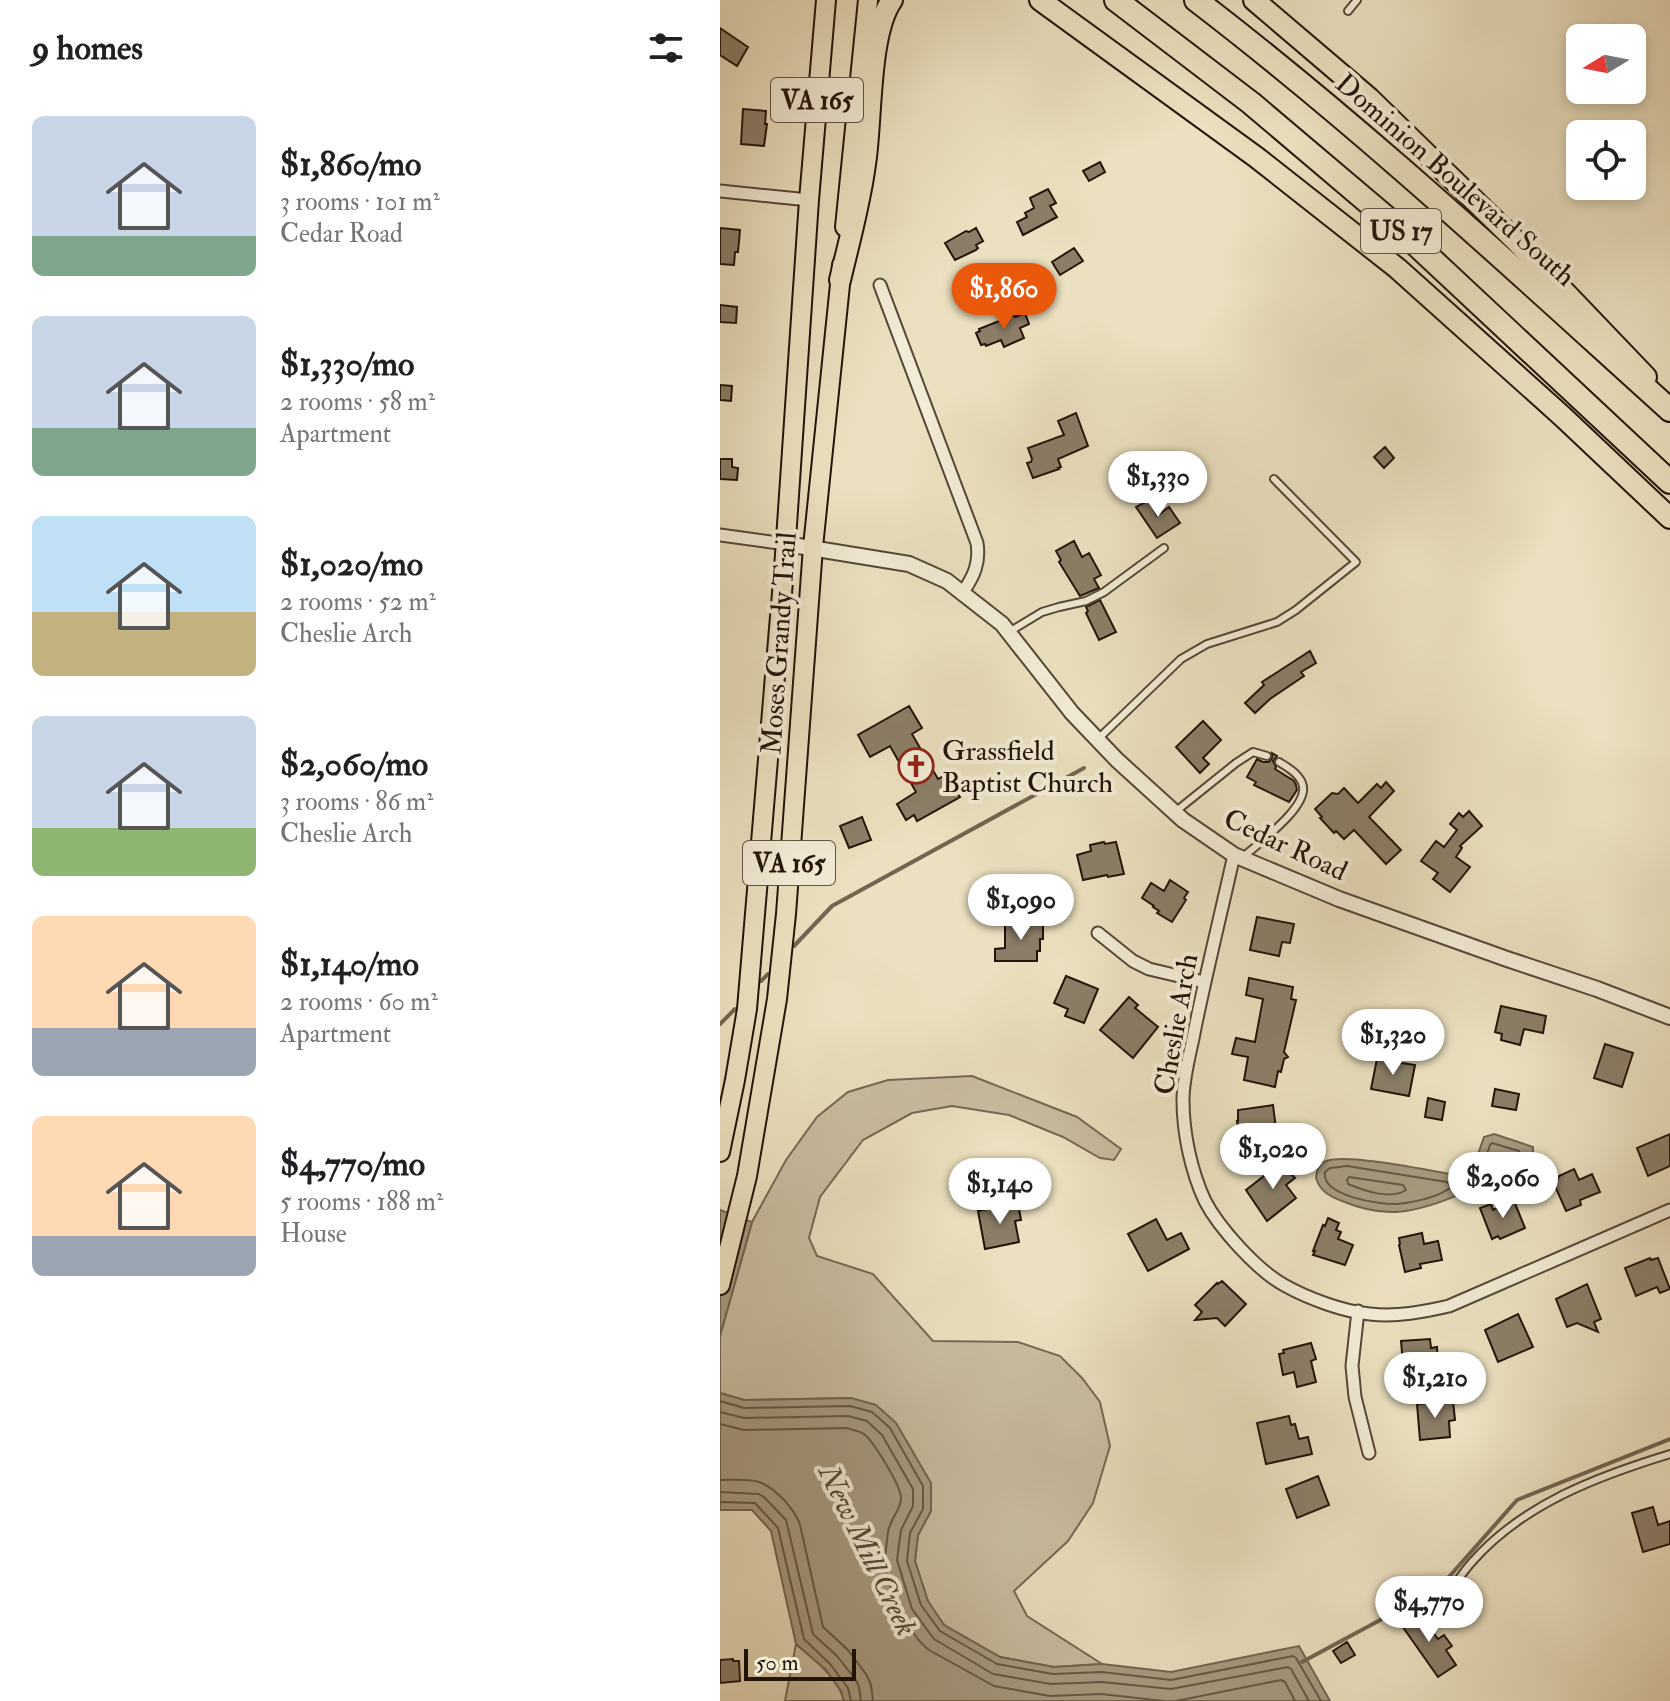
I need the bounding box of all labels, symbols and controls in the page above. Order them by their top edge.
north arrow [1566,24,1646,104]
map controls [1566,24,1646,200]
icon: filters [644,26,688,70]
text: 9 homes [32,27,143,70]
street label: Dominion Boulevard South [1328,66,1582,294]
road number: VA 165 [771,78,863,122]
button: locate [1566,120,1646,200]
text: $1,860/mo [280,143,421,186]
icon: home [96,148,192,244]
text: 3 rooms · 101 m² [280,186,440,218]
road number: US 17 [1361,209,1441,253]
text: Cedar Road [280,218,403,250]
pin: $1,860 [939,263,1069,331]
text: $1,860 [970,273,1038,305]
text: $1,330/mo [280,343,414,386]
icon: home [96,348,192,444]
text: 2 rooms · 58 m² [280,386,435,418]
text: Apartment [280,418,391,450]
pin: $1,330 [1093,451,1223,519]
text: $1,330 [1126,461,1190,493]
street label: Moses Grandy Trail [754,531,805,756]
text: $1,020/mo [280,543,423,586]
icon: home [96,548,192,644]
text: 2 rooms · 52 m² [280,586,436,618]
text: Cheslie Arch [280,618,412,650]
place label: Grassfield Baptist Church [942,734,1113,801]
text: $2,060/mo [280,743,428,786]
church icon: Grassfield Baptist Church [897,747,935,785]
icon: home [96,748,192,844]
text: 3 rooms · 86 m² [280,786,434,818]
street label: Cedar Road [1218,802,1353,889]
text: Cheslie Arch [280,818,412,850]
road number: VA 165 [743,841,835,885]
pin: $1,090 [956,874,1086,942]
text: $1,090 [986,884,1056,916]
text: $1,140/mo [280,943,419,986]
icon: home [96,948,192,1044]
street label: Cheslie Arch [1147,951,1206,1098]
text: 2 rooms · 60 m² [280,986,438,1018]
pin: $1,320 [1328,1009,1458,1077]
text: Apartment [280,1018,391,1050]
text: $1,320 [1360,1019,1426,1051]
pin: $1,020 [1208,1123,1338,1191]
text: $1,020 [1238,1133,1308,1165]
text: $4,770/mo [280,1143,425,1186]
icon: home [96,1148,192,1244]
pin: $2,060 [1438,1152,1568,1220]
pin: $1,140 [935,1158,1065,1226]
text: $2,060 [1466,1162,1540,1194]
text: $1,140 [967,1168,1033,1200]
text: 5 rooms · 188 m² [280,1186,443,1218]
text: House [280,1218,347,1250]
pin: $1,210 [1370,1352,1500,1420]
text: $1,210 [1402,1362,1468,1394]
water label: New Mill Creek [809,1457,925,1642]
pin: $4,770 [1364,1576,1494,1644]
text: $4,770 [1393,1586,1465,1618]
scale bar [744,1645,856,1681]
text: 50 m [756,1649,798,1677]

